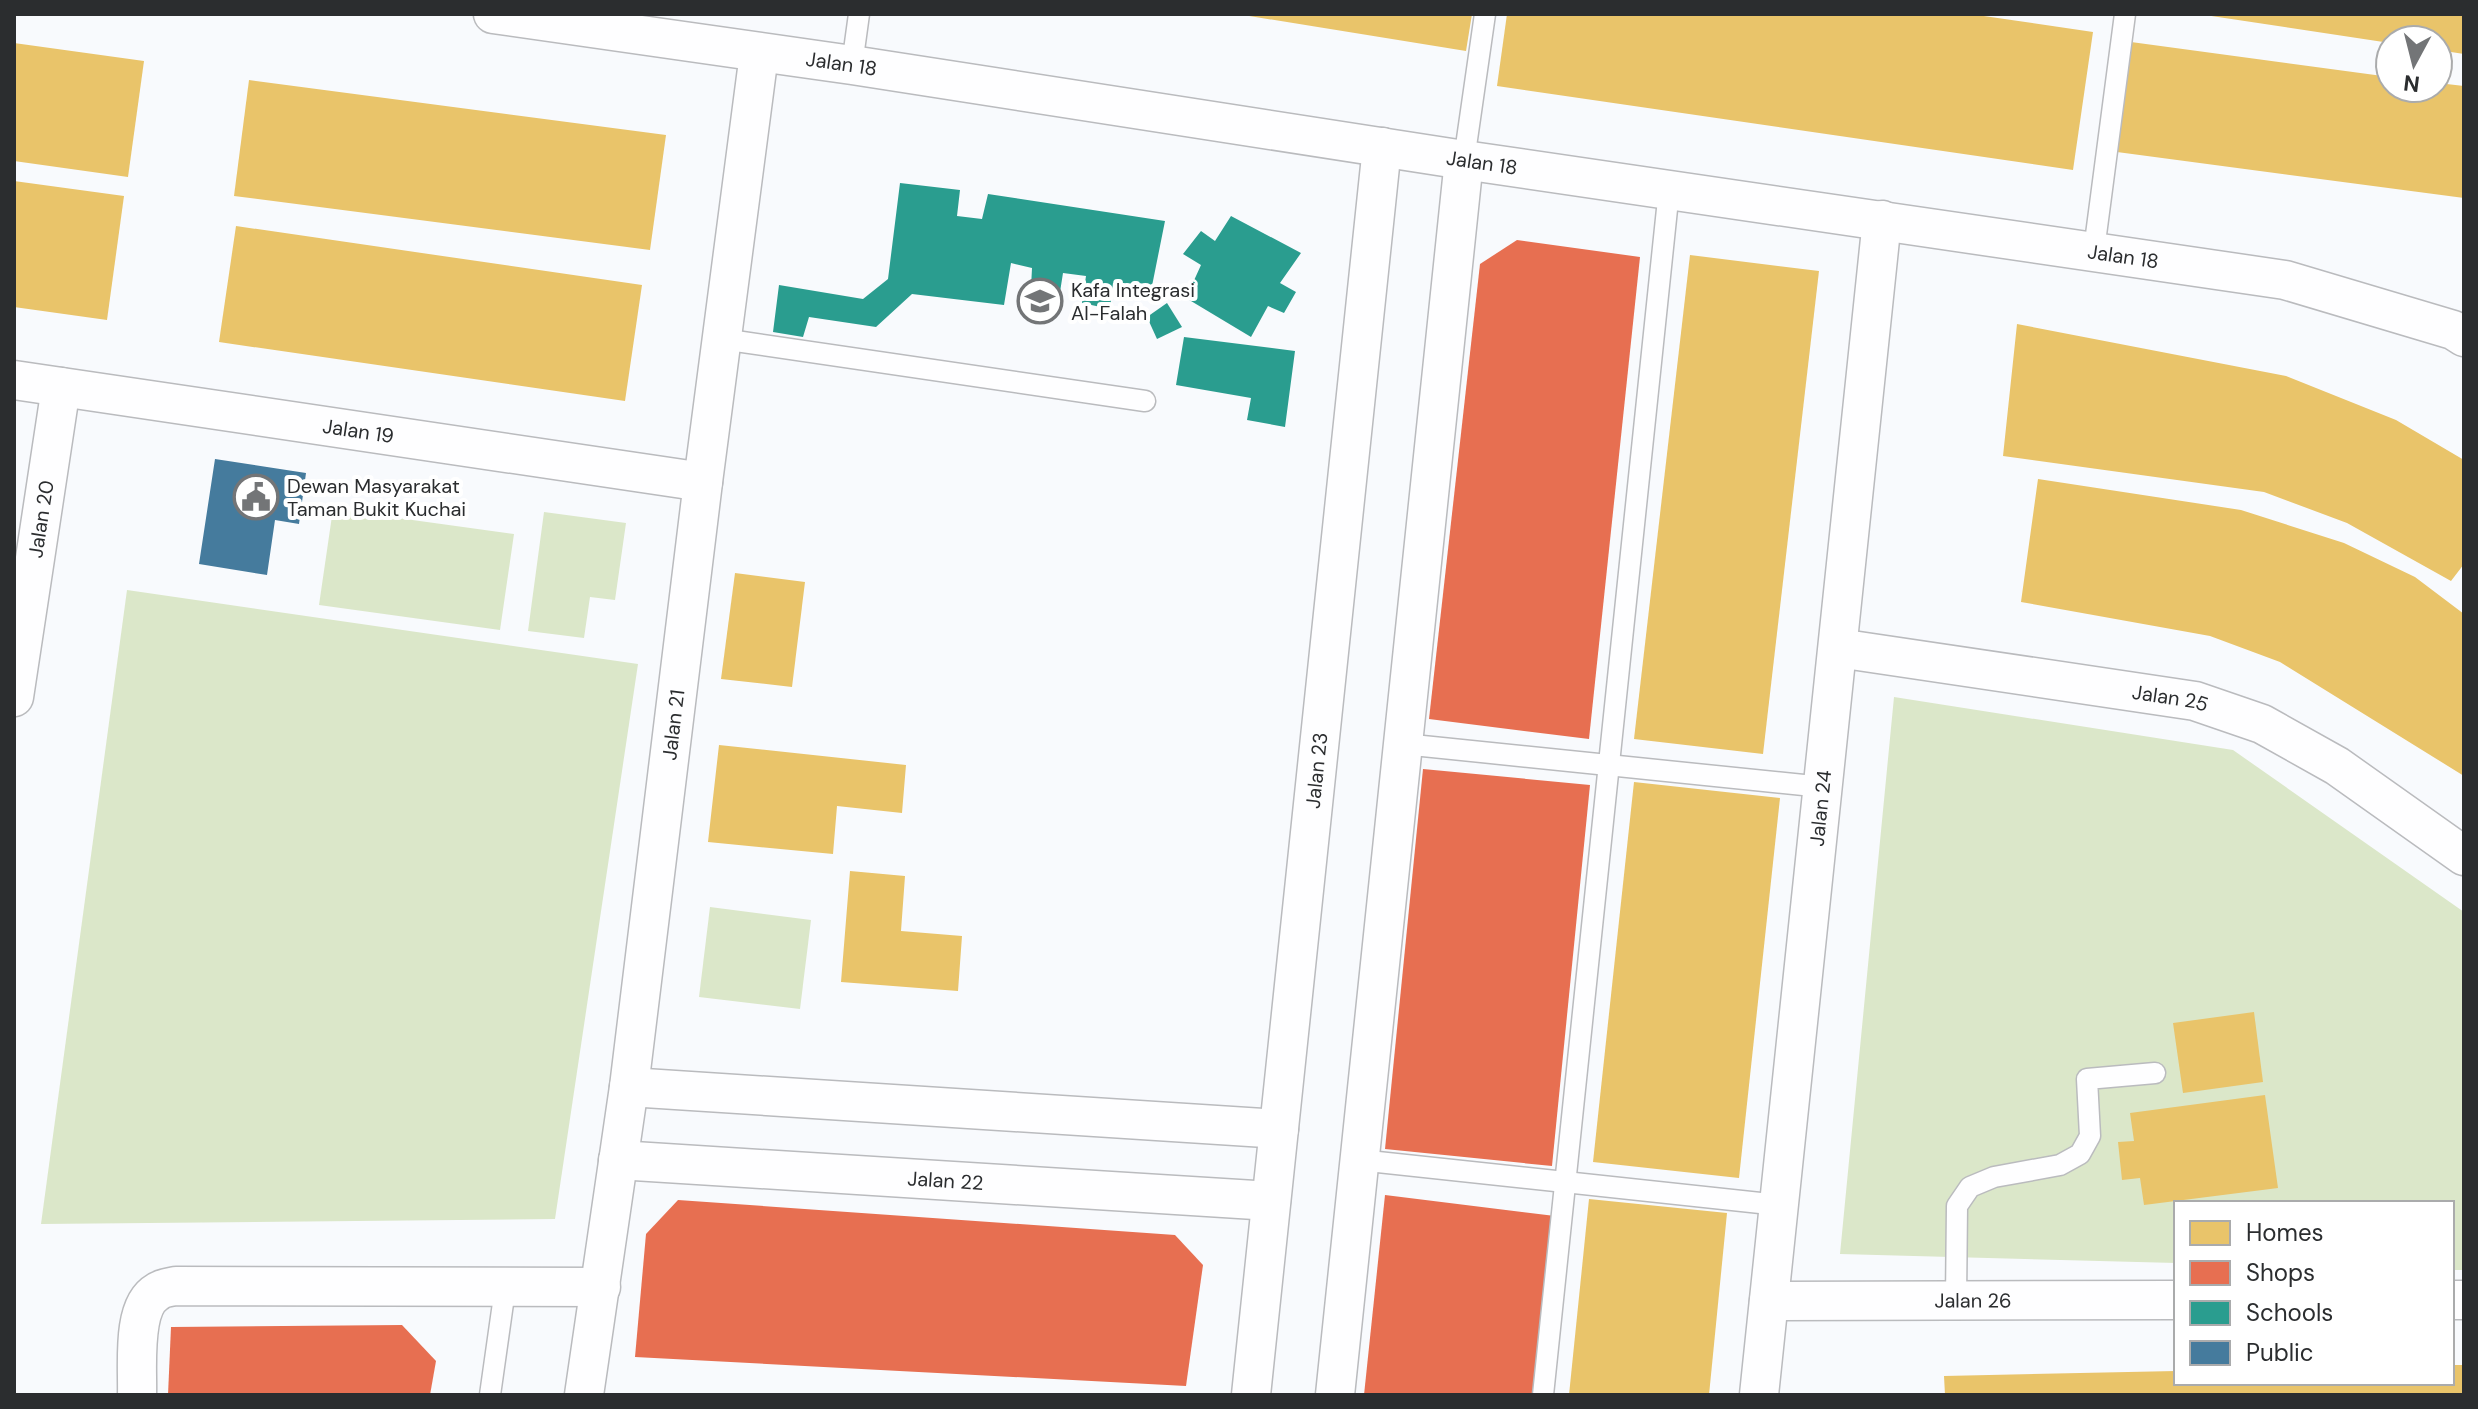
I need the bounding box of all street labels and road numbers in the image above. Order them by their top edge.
street label: Jalan 18 [804,46,879,82]
street label: Jalan 18 [1445,144,1519,181]
street label: Jalan 18 [2086,238,2160,274]
street label: Jalan 19 [321,413,396,449]
street label: Jalan 20 [22,478,60,560]
street label: Jalan 25 [2130,679,2212,718]
street label: Jalan 21 [656,688,690,762]
street label: Jalan 23 [1300,731,1333,810]
street label: Jalan 24 [1804,769,1837,848]
street label: Jalan 22 [907,1165,984,1196]
street label: Jalan 26 [1934,1287,2012,1314]

